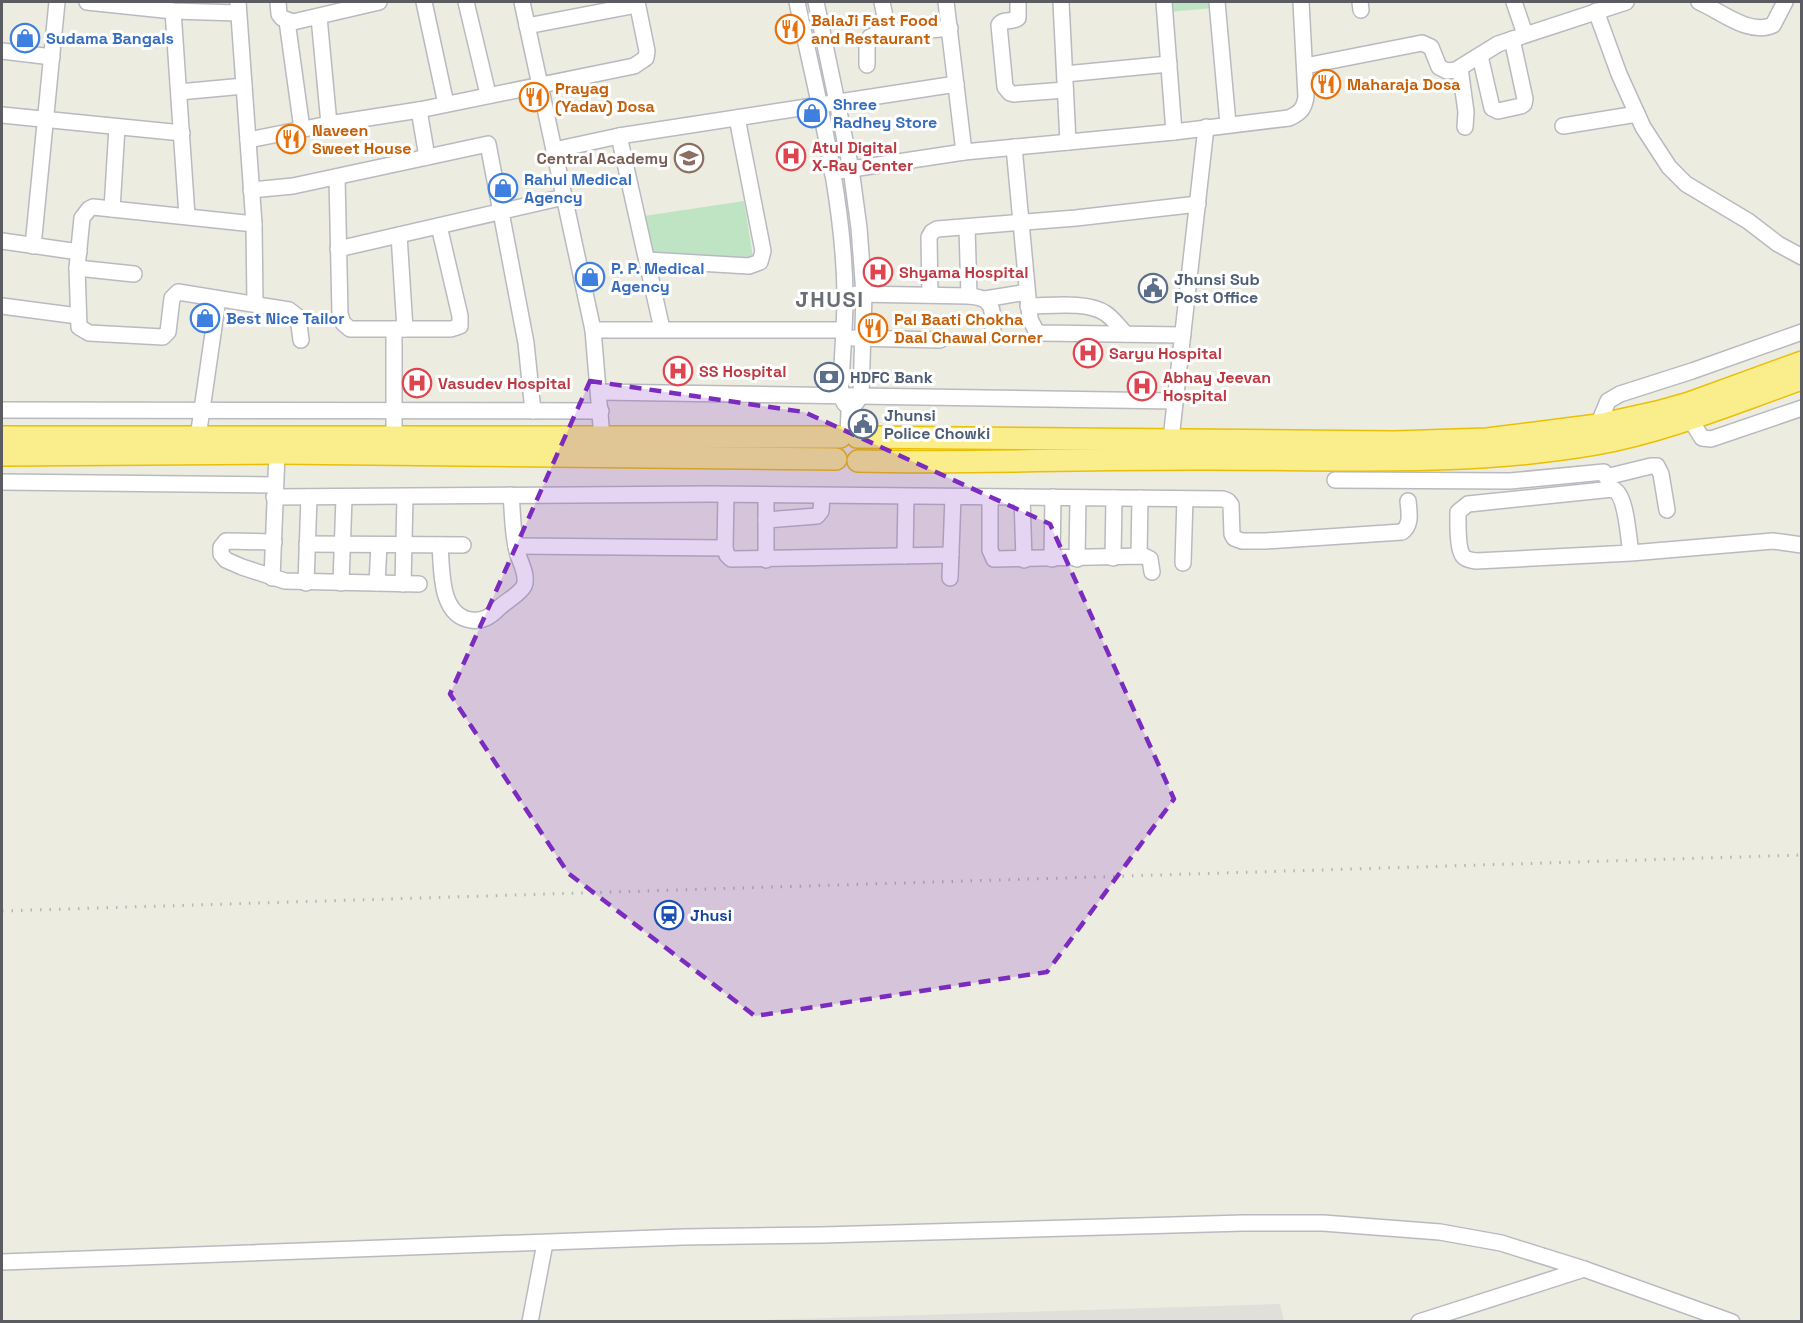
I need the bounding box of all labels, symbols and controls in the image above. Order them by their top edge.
place label: BalaJi Fast Food and Restaurant [811,10,938,49]
restaurant icon: BalaJi Fast Food and Restaurant [774,13,806,45]
shop icon: Sudama Bangals [9,22,41,54]
place label: Sudama Bangals [46,28,174,49]
restaurant icon: Maharaja Dosa [1310,68,1342,100]
place label: Maharaja Dosa [1347,74,1460,95]
place label: Prayag (Yadav) Dosa [555,78,655,117]
restaurant icon: Prayag (Yadav) Dosa [518,81,550,113]
place label: Shree Radhey Store [833,94,937,133]
shop icon: Shree Radhey Store [796,97,828,129]
place label: Naveen Sweet House [312,120,412,159]
restaurant icon: Naveen Sweet House [275,123,307,155]
place label: Atul Digital X-Ray Center [812,137,913,176]
hospital icon: Atul Digital X-Ray Center [775,140,807,172]
school or university icon: Central Academy [673,142,705,174]
place label: Central Academy [537,148,668,169]
place label: Rahul Medical Agency [524,169,632,208]
shop icon: Rahul Medical Agency [487,172,519,204]
hospital icon: Shyama Hospital [862,256,894,288]
place label: P. P. Medical Agency [611,258,705,297]
shop icon: P. P. Medical Agency [574,261,606,293]
place label: Shyama Hospital [899,262,1028,283]
place label: Jhunsi Sub Post Office [1174,269,1260,308]
public building icon: Jhunsi Sub Post Office [1137,272,1169,304]
district label: JHUSI [795,285,865,313]
shop icon: Best Nice Tailor [189,302,221,334]
place label: Best Nice Tailor [226,308,345,329]
place label: Pal Baati Chokha Daal Chawal Corner [894,309,1043,348]
restaurant icon: Pal Baati Chokha Daal Chawal Corner [857,312,889,344]
hospital icon: Saryu Hospital [1072,337,1104,369]
place label: Saryu Hospital [1109,343,1222,364]
hospital icon: SS Hospital [662,355,694,387]
place label: SS Hospital [699,361,786,382]
bank icon: HDFC Bank [813,361,845,393]
hospital icon: Vasudev Hospital [401,367,433,399]
place label: HDFC Bank [850,367,933,388]
place label: Abhay Jeevan Hospital [1163,367,1271,406]
hospital icon: Abhay Jeevan Hospital [1126,370,1158,402]
place label: Vasudev Hospital [438,373,571,394]
place label: Jhunsi Police Chowki [884,405,990,444]
public building icon: Jhunsi Police Chowki [847,408,879,440]
station icon: Jhusi [653,899,685,931]
place label: Jhusi [690,905,732,926]

